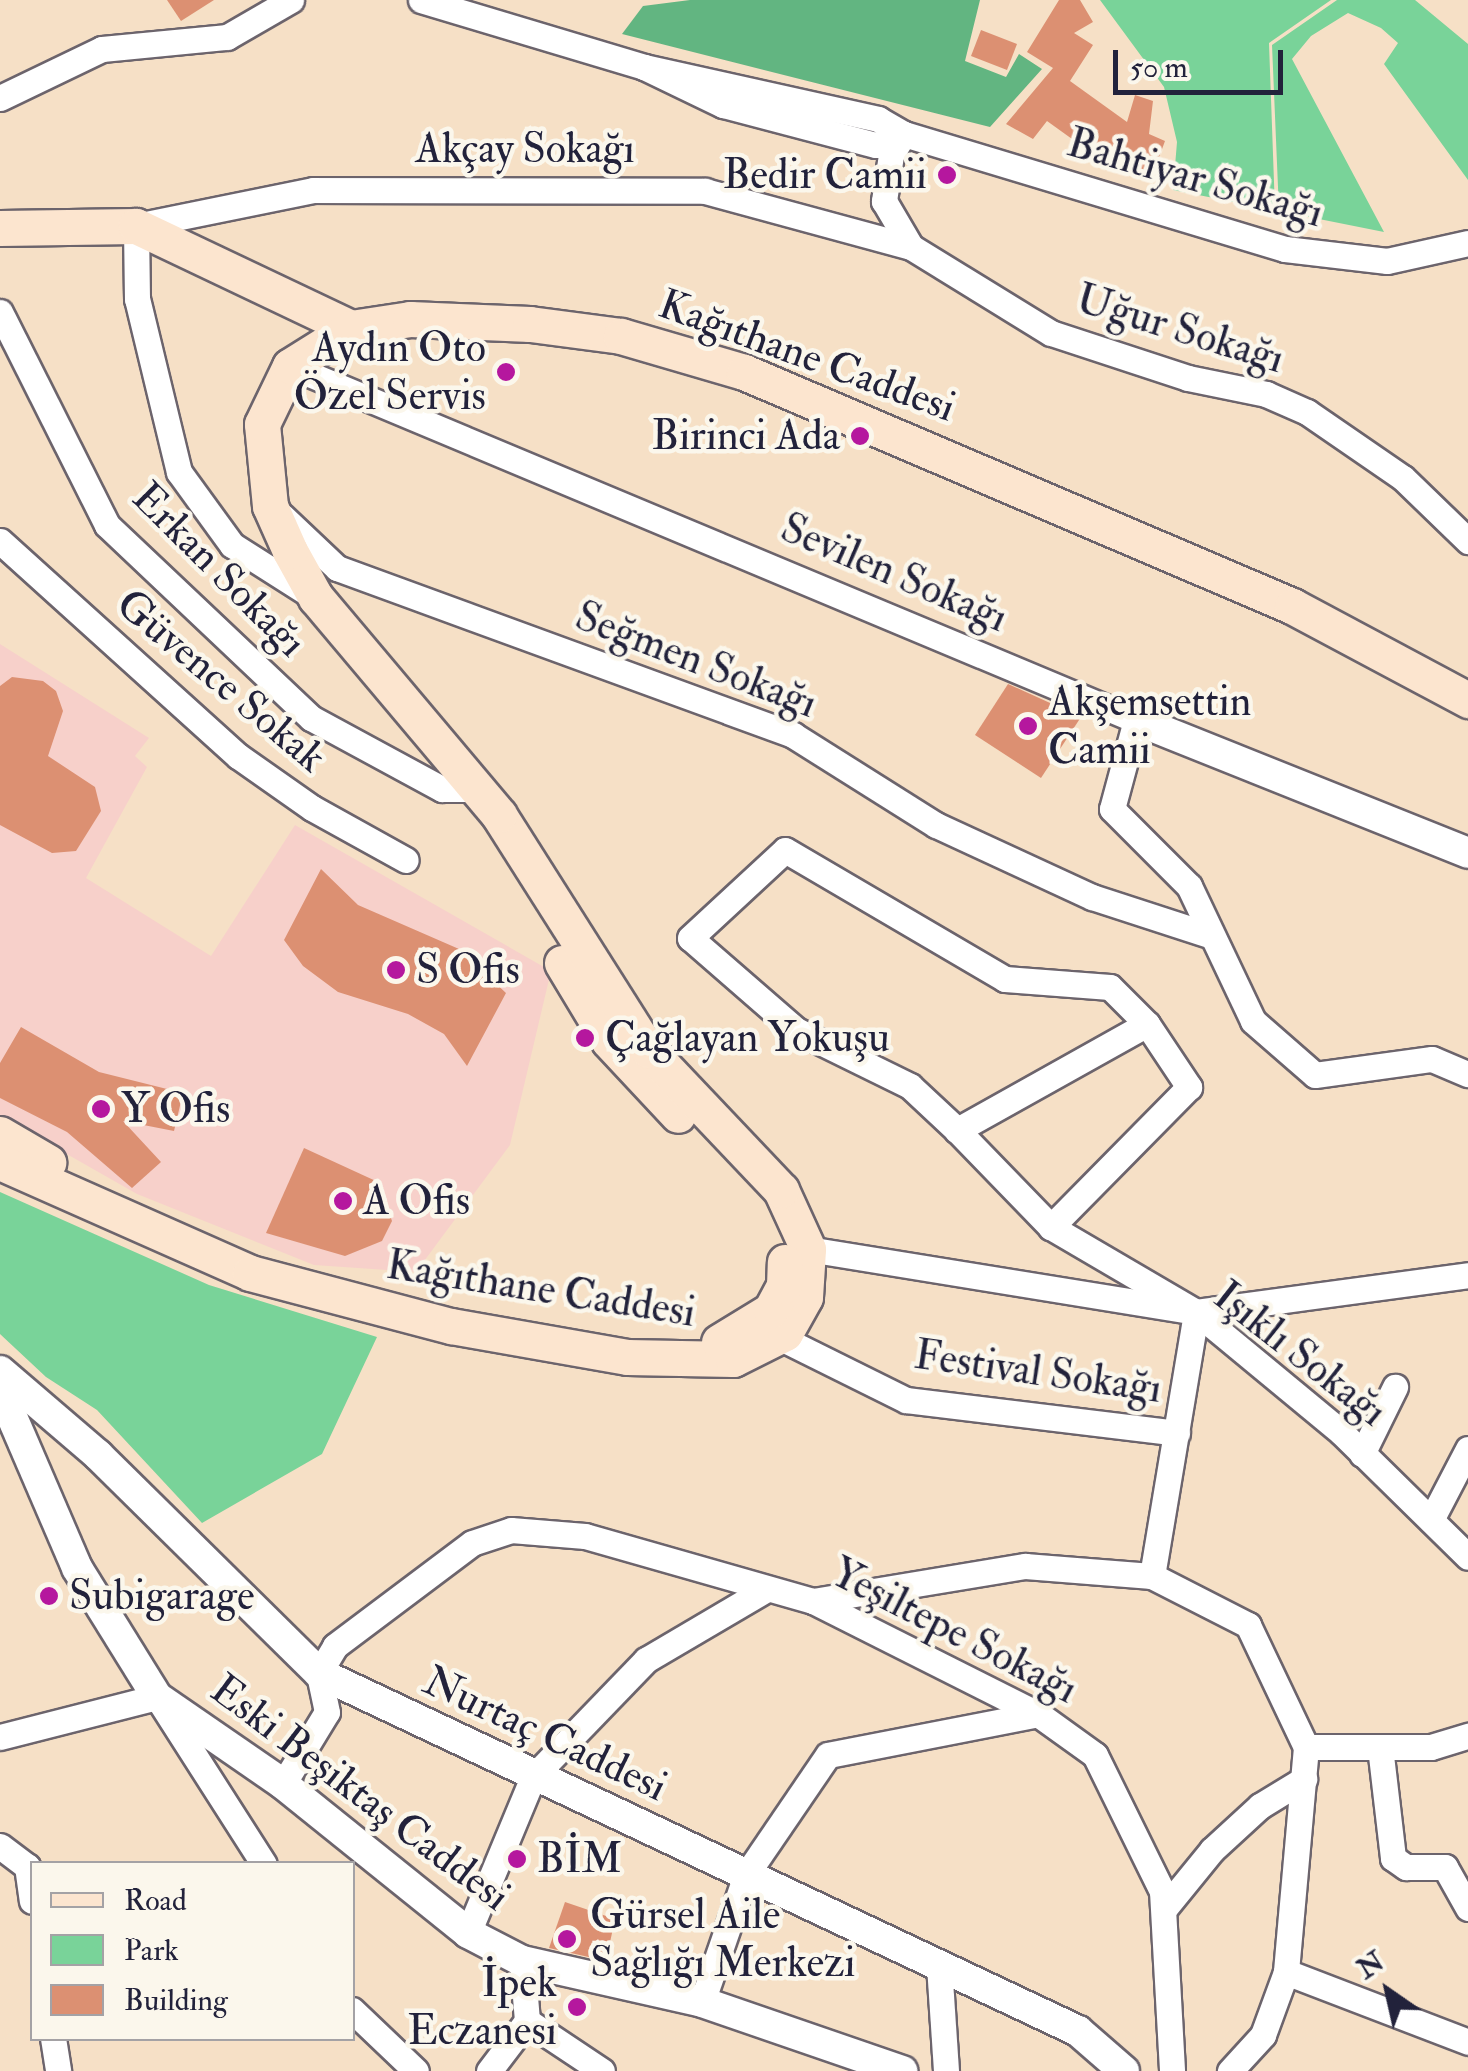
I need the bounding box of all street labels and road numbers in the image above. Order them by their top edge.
street label: Bahtiyar Sokağı [1061,117,1329,239]
street label: Akçay Sokağı [415,124,635,174]
street label: Uğur Sokağı [1070,274,1290,384]
street label: Kağıthane Caddesi [652,279,962,433]
street label: Erkan Sokağı [121,472,317,668]
street label: Sevilen Sokağı [773,503,1015,643]
street label: Güvence Sokak [106,579,336,783]
street label: Seğmen Sokağı [568,591,824,729]
street label: Kağıthane Caddesi [383,1240,699,1338]
street label: Işıklı Sokağı [1203,1271,1397,1437]
street label: Festival Sokağı [911,1330,1165,1414]
street label: Yeşiltepe Sokağı [822,1547,1086,1715]
street label: Nurtaç Caddesi [415,1656,675,1812]
street label: Eski Beşiktaş Caddesi [200,1664,520,1922]

